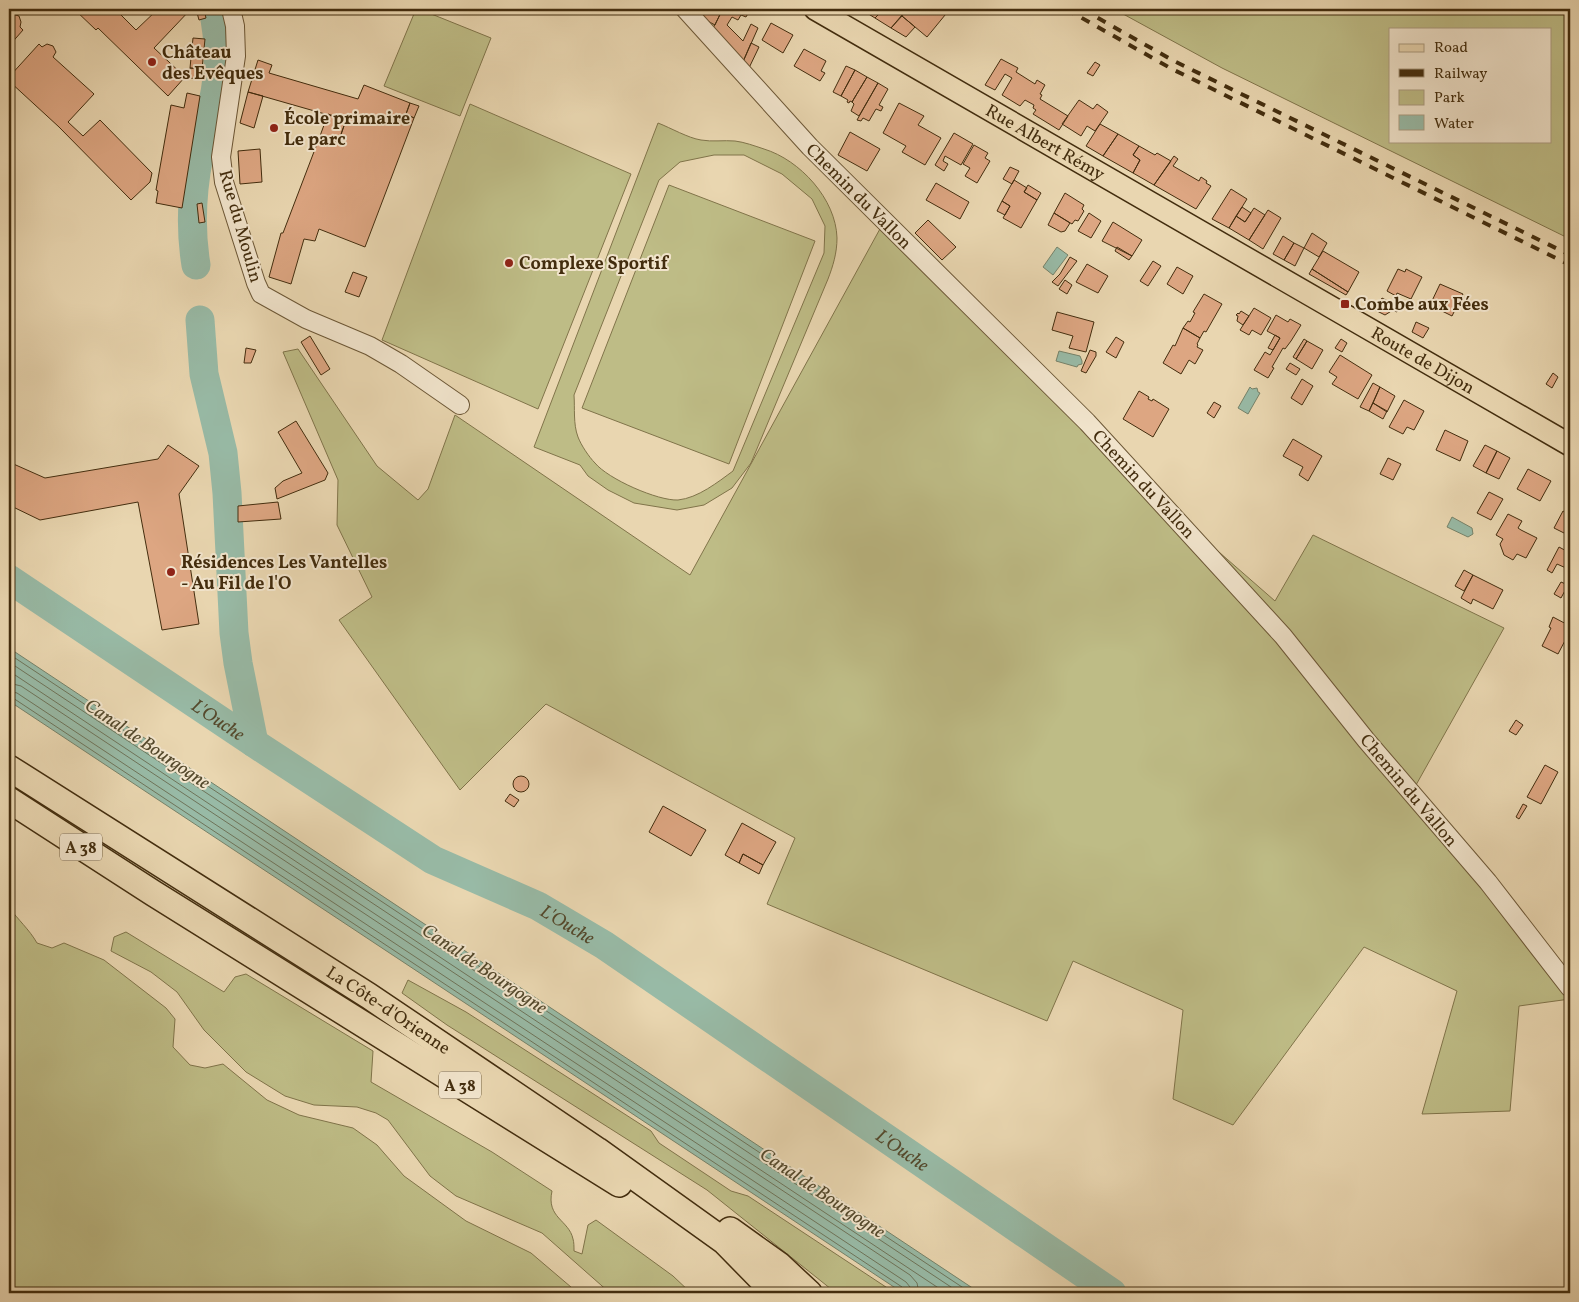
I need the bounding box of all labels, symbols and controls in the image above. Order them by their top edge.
legend [1389,28,1552,142]
text: Road [1434,38,1468,59]
place label: Château des Evêques [162,41,264,87]
marker: Château des Evêques [146,56,158,68]
text: Railway [1434,64,1487,85]
text: Park [1434,88,1465,109]
street label: Rue Albert Rémy [980,99,1109,188]
place label: École primaire Le parc [284,107,410,153]
text: Water [1434,114,1474,135]
marker: École primaire Le parc [268,122,280,134]
street label: Chemin du Vallon [799,138,917,256]
street label: Rue du Moulin [212,167,268,286]
place label: Complexe Sportif [519,252,670,277]
marker: Complexe Sportif [503,257,515,269]
place label: Combe aux Fées [1355,293,1489,318]
marker: Combe aux Fées [1339,298,1351,310]
street label: Route de Dijon [1366,321,1479,401]
street label: Chemin du Vallon [1086,425,1200,545]
place label: Résidences Les Vantelles - Au Fil de l'O [181,551,387,597]
marker: Résidences Les Vantelles - Au Fil de l'O [165,566,177,578]
water label: Canal de Bourgogne [79,693,215,796]
water label: L'Ouche [185,694,249,748]
street label: Chemin du Vallon [1353,729,1463,853]
road number: A 38 [60,834,102,860]
water label: L'Ouche [535,899,599,952]
water label: Canal de Bourgogne [416,918,552,1021]
street label: La Côte-d'Orienne [321,961,455,1061]
road number: A 38 [439,1072,481,1098]
water label: L'Ouche [870,1124,933,1179]
water label: Canal de Bourgogne [754,1142,890,1245]

